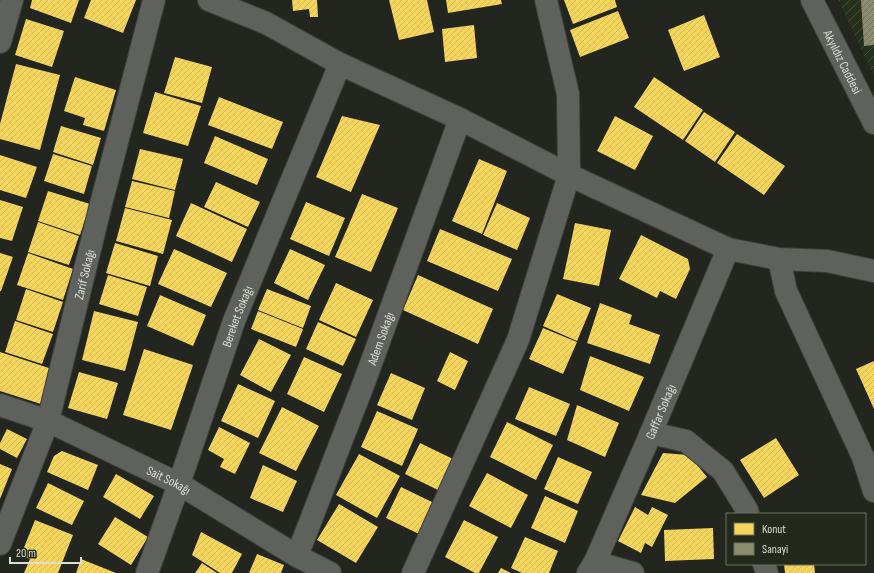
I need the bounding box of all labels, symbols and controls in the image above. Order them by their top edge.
street label: Akyıldız Caddesi [819,27,865,97]
street label: Zarif Sokağı [71,248,99,301]
street label: Bereket Sokağı [219,284,257,349]
street label: Adem Sokağı [364,310,398,368]
street label: Gaffar Sokağı [642,382,680,442]
street label: Sait Sokağı [144,463,194,498]
legend [726,513,866,565]
text: Konut [762,522,786,537]
scale bar [10,539,81,565]
text: Sanayi [762,542,788,557]
text: 20 m [16,546,36,561]

